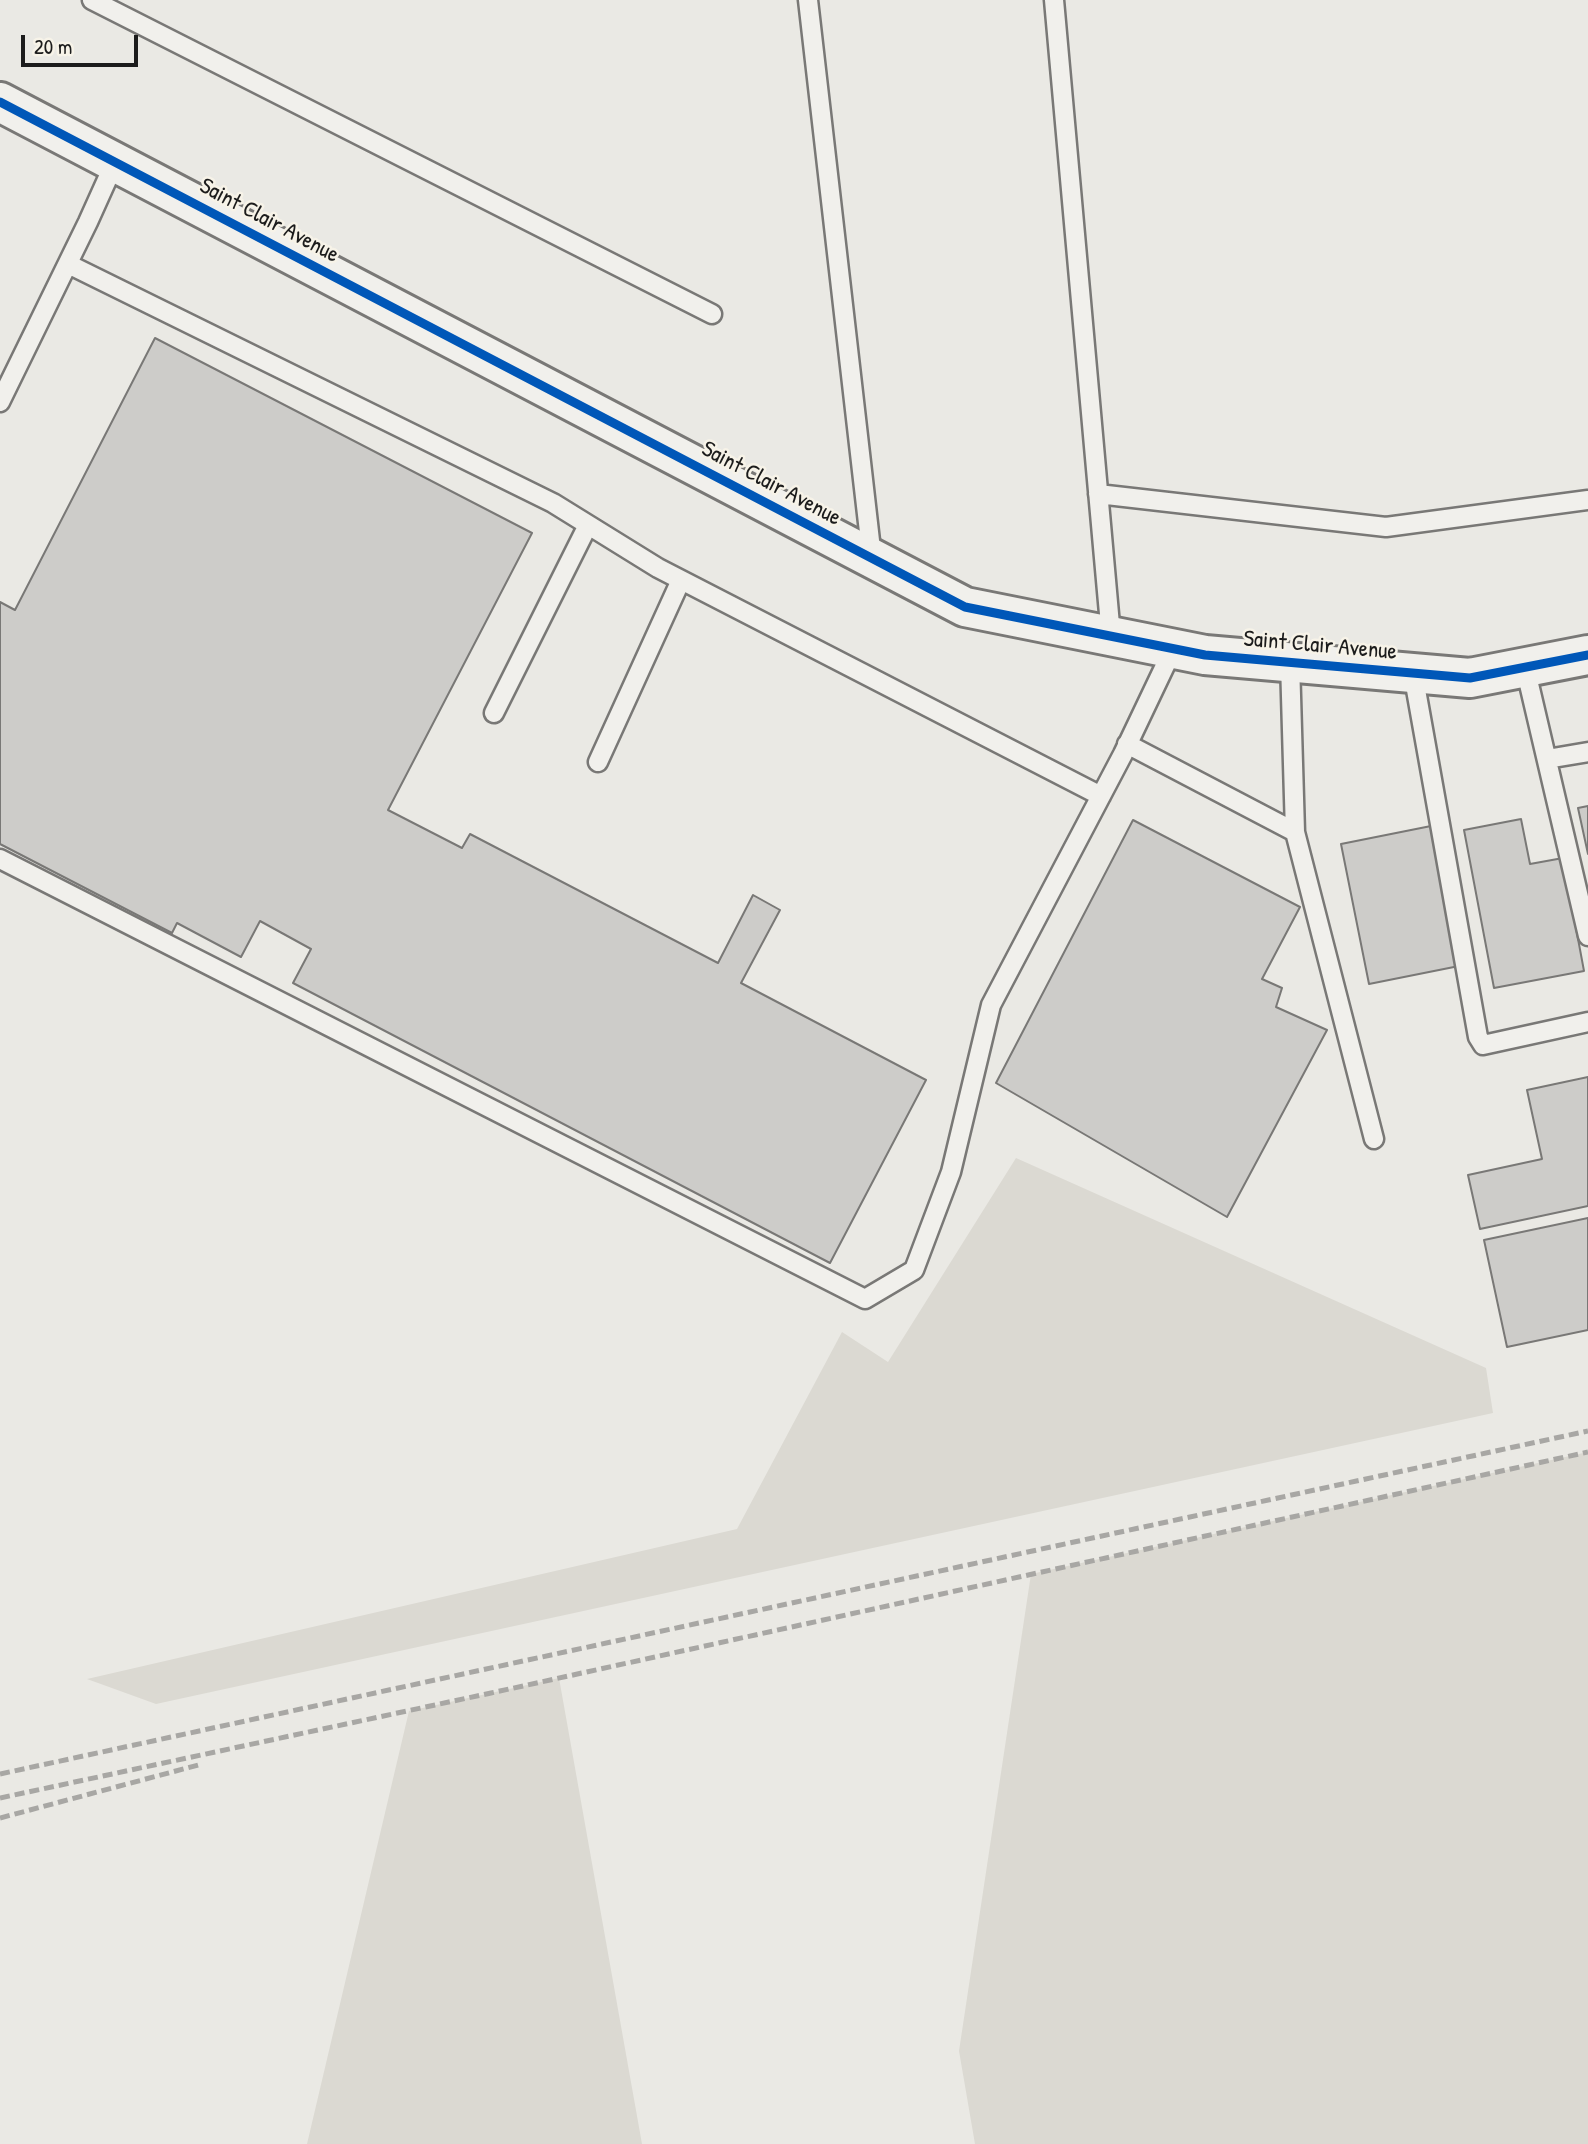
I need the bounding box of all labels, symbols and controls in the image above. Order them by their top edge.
scale bar [24,21,142,65]
text: 20 m [34,32,72,61]
street label: Saint Clair Avenue [195,173,343,269]
street label: Saint Clair Avenue [697,436,845,532]
street label: Saint Clair Avenue [1242,626,1398,666]

